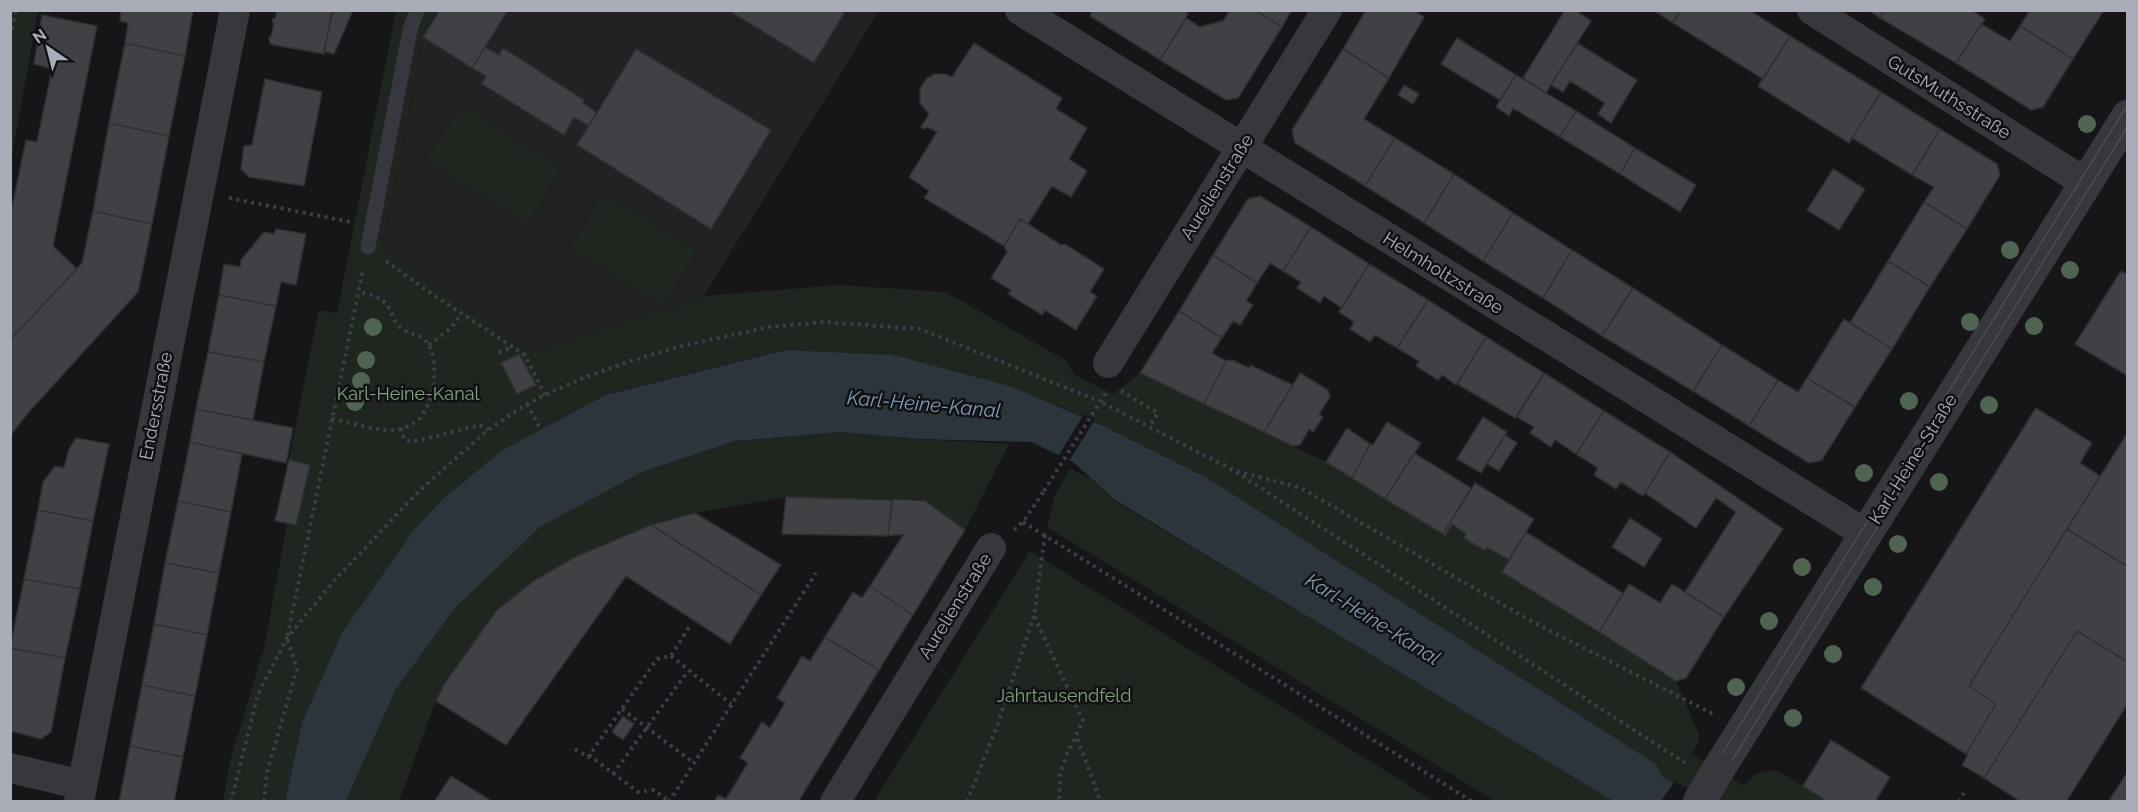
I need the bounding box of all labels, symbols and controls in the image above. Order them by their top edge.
north arrow [18,18,78,78]
text: N [29,25,50,47]
street label: GutsMuthsstraße [1884,50,2015,143]
street label: Aurelienstraße [1176,130,1258,243]
street label: Helmholtzstraße [1379,227,1507,318]
street label: Endersstraße [135,350,176,462]
park label: Karl-Heine-Kanal [337,383,479,404]
water label: Karl-Heine-Kanal [846,385,1002,423]
street label: Karl-Heine-Straße [1864,389,1961,528]
street label: Aurelienstraße [914,549,996,662]
water label: Karl-Heine-Kanal [1301,568,1445,670]
park label: Jahrtausendfeld [997,685,1131,706]

